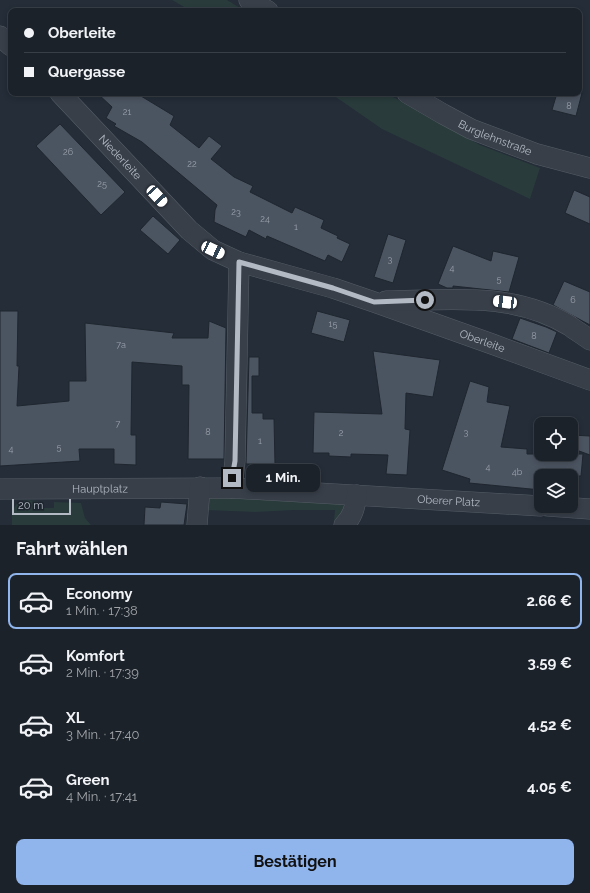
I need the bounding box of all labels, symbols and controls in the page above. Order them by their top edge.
text: Oberleite [48,24,116,42]
text: Quergasse [48,63,125,81]
house number: 8 [566,101,572,111]
house number: 21 [123,107,131,117]
street label: Burglehnstraße [456,117,534,159]
street label: Niederleite [96,132,144,183]
house number: 26 [63,147,74,157]
house number: 22 [187,159,197,169]
house number: 25 [97,179,107,189]
car [144,183,170,209]
house number: 23 [231,207,241,217]
house number: 24 [260,214,270,224]
house number: 1 [294,222,298,232]
car [200,239,226,261]
house number: 3 [388,254,393,264]
house number: 4 [450,263,455,273]
house number: 5 [497,274,502,284]
route start [416,291,434,309]
car [492,295,518,309]
house number: 6 [570,295,576,305]
house number: 15 [329,319,337,329]
street label: Oberleite [458,327,507,355]
house number: 8 [531,331,537,341]
house number: 7a [116,340,126,350]
map controls [534,417,578,513]
button: locate [534,417,578,461]
house number: 7 [116,419,121,429]
house number: 8 [205,427,211,437]
house number: 3 [464,427,469,437]
house number: 2 [339,428,344,438]
house number: 1 [258,436,262,446]
house number: 5 [57,442,62,452]
house number: 4 [9,444,14,454]
house number: 4 [486,462,491,472]
callout: 1 Min. [246,464,320,492]
house number: 4b [512,467,523,477]
route end [223,469,241,487]
button: layers [534,469,578,513]
text: 1 Min. [266,470,300,485]
street label: Hauptplatz [72,482,129,496]
street label: Oberer Platz [417,493,481,509]
scale bar [12,497,71,516]
text: 20 m [18,499,43,512]
text: Fahrt wählen [16,538,128,559]
icon: car [18,583,54,619]
text: Economy [66,585,133,603]
text: 2.66 € [526,592,572,610]
text: 1 Min. · 17:38 [66,603,138,618]
icon: car [18,645,54,681]
text: Komfort [66,647,125,665]
text: 3.59 € [528,654,572,672]
text: 2 Min. · 17:39 [66,665,139,680]
icon: car [18,707,54,743]
text: XL [66,709,84,727]
text: 4.52 € [528,716,572,734]
text: 3 Min. · 17:40 [66,727,140,742]
icon: car [18,769,54,805]
text: Green [66,771,110,789]
text: 4.05 € [527,778,572,796]
text: 4 Min. · 17:41 [66,789,137,804]
button: Bestätigen [16,839,574,885]

